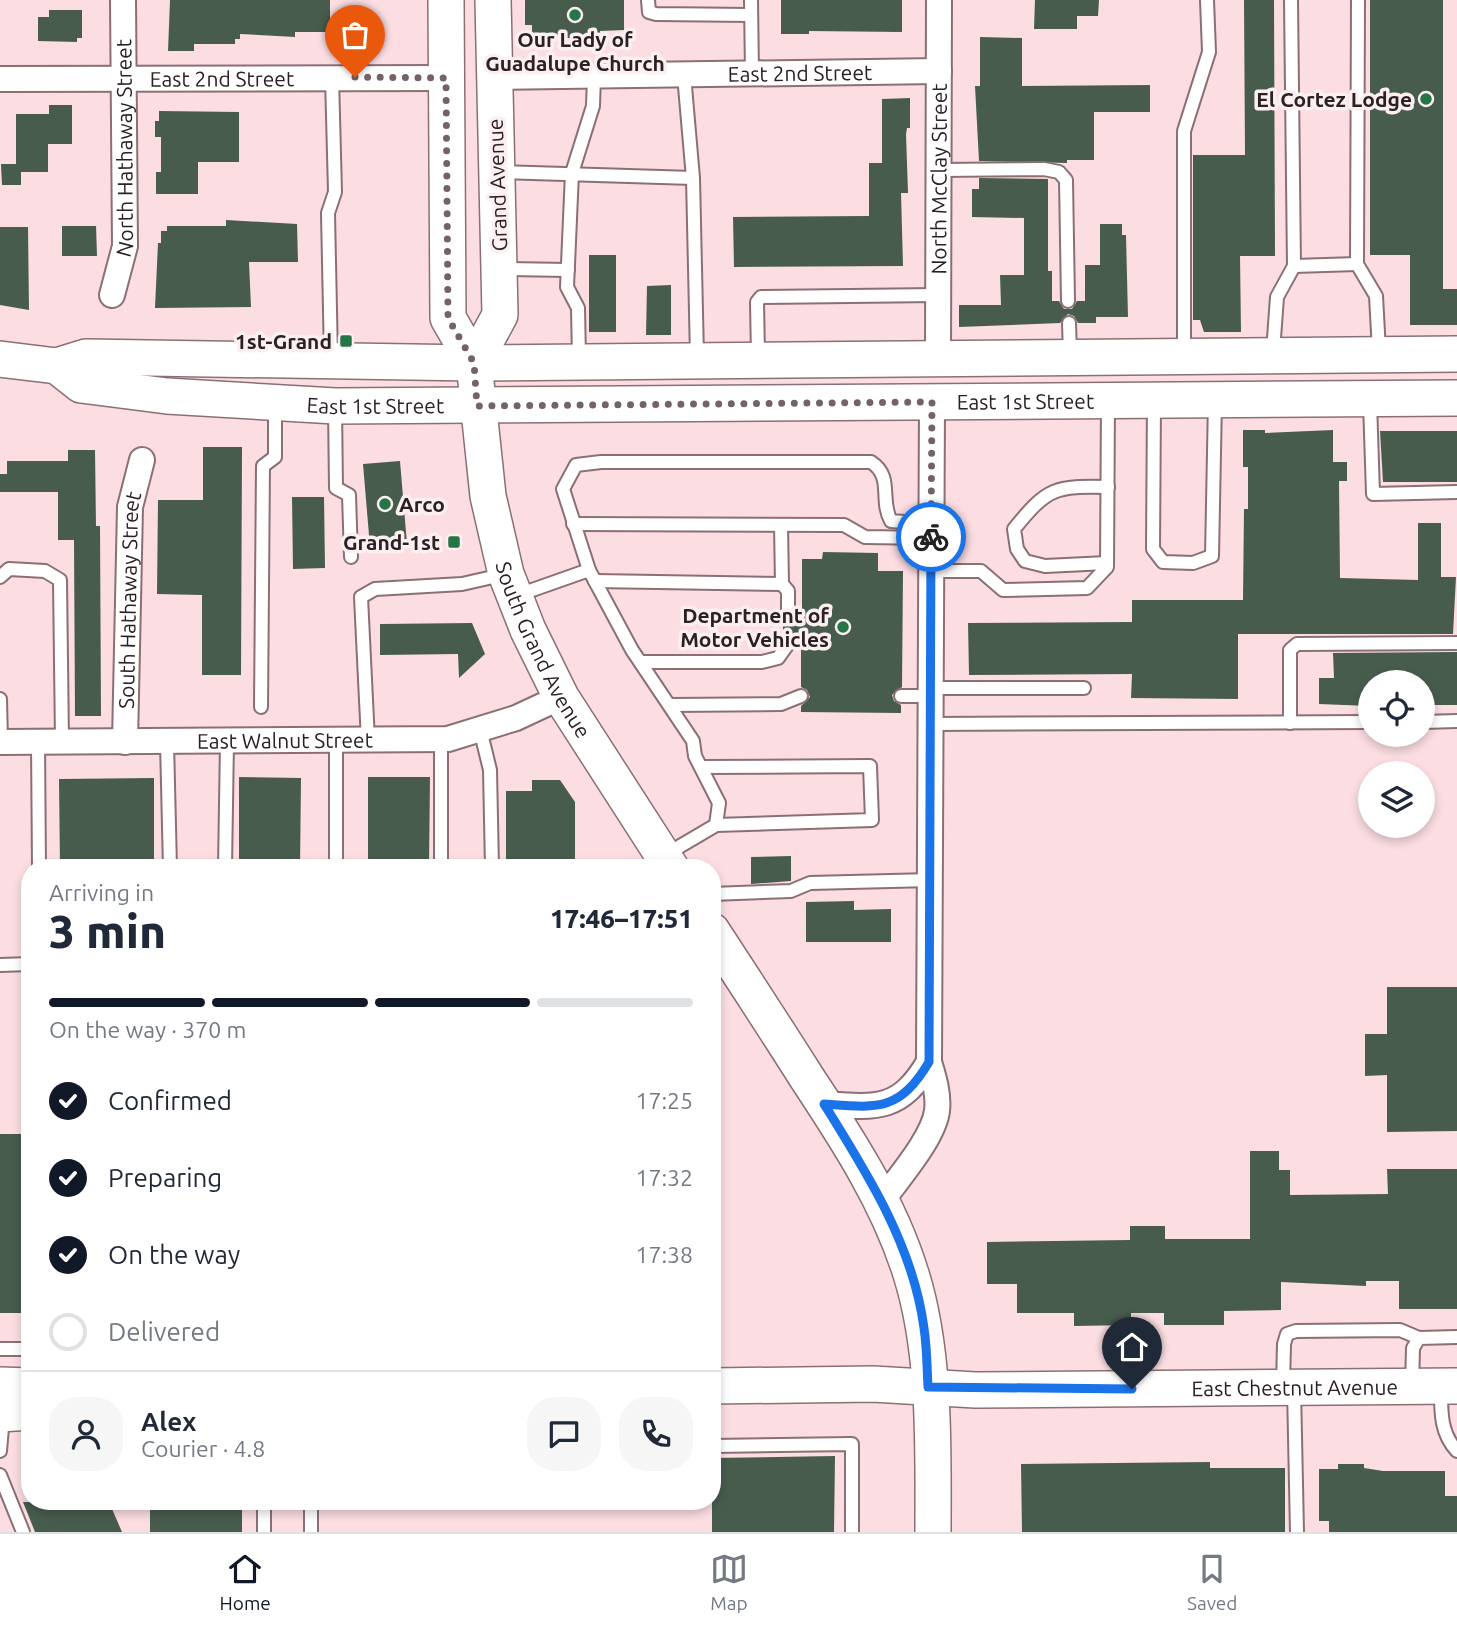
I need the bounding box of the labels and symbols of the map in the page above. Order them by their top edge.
pin [325,5,385,77]
marker: Our Lady of Guadalupe Church [567,7,583,23]
place label: Our Lady of Guadalupe Church [485,27,665,75]
street label: North Hathaway Street [111,39,138,259]
street label: East 2nd Street [728,60,872,86]
street label: East 2nd Street [150,66,294,91]
street label: North McClay Street [926,83,951,275]
place label: El Cortez Lodge [1256,87,1412,111]
marker: El Cortez Lodge [1418,91,1434,107]
street label: Grand Avenue [483,118,511,252]
place label: 1st-Grand [235,329,332,353]
marker: 1st-Grand [338,333,354,349]
street label: East 1st Street [957,389,1094,414]
street label: East 1st Street [306,392,444,418]
street label: South Hathaway Street [114,489,146,709]
place label: Arco [399,492,445,516]
marker: Arco [377,496,393,512]
courier [896,502,966,572]
place label: Grand-1st [343,530,440,554]
marker: Grand-1st [446,534,462,550]
street label: South Grand Avenue [492,559,596,742]
place label: Department of Motor Vehicles [680,603,829,651]
marker: Department of Motor Vehicles [835,619,851,635]
street label: East Walnut Street [197,728,373,753]
pin [1102,1317,1162,1389]
street label: East Chestnut Avenue [1191,1374,1398,1400]

